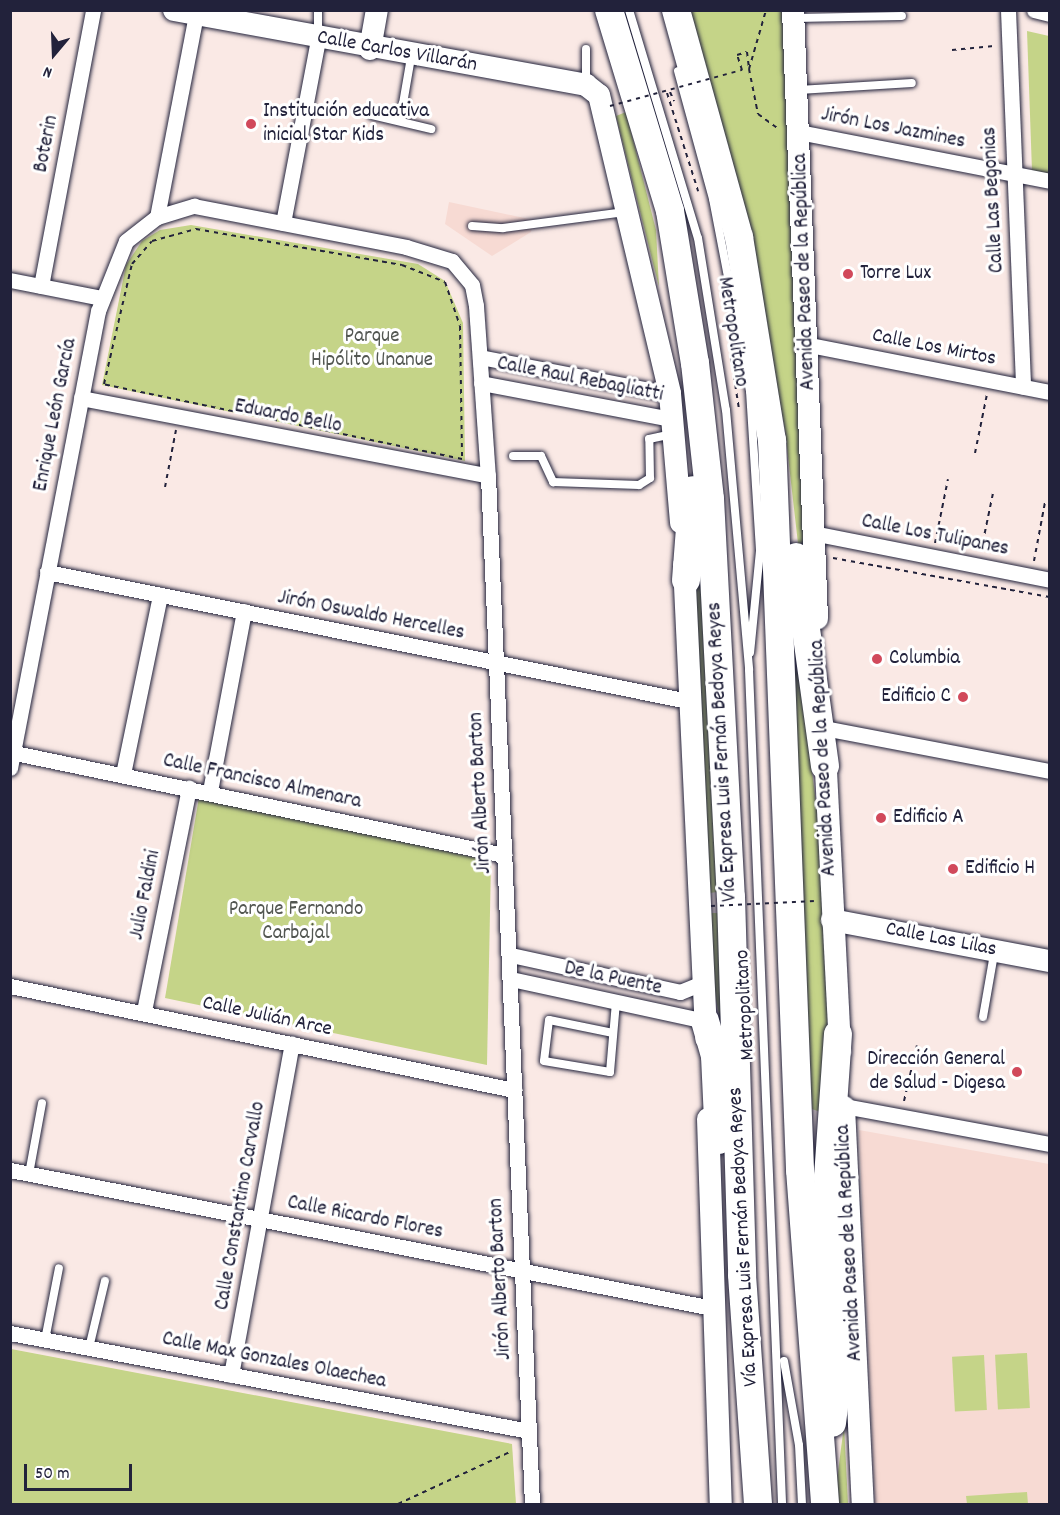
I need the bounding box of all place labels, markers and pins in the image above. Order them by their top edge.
place label: Institución educativa inicial Star Kids [263,99,429,149]
marker: Institución educativa inicial Star Kids [244,117,258,131]
place label: Torre Lux [860,261,931,287]
marker: Torre Lux [841,267,855,281]
place label: Columbia [889,646,960,672]
marker: Columbia [870,652,884,666]
place label: Edificio C [881,684,951,710]
marker: Edificio C [956,690,970,704]
place label: Edificio A [893,805,964,831]
marker: Edificio A [874,811,888,825]
place label: Edificio H [965,856,1035,882]
marker: Edificio H [946,862,960,876]
place label: Dirección General de Salud - Digesa [867,1047,1005,1097]
marker: Dirección General de Salud - Digesa [1010,1065,1024,1079]

